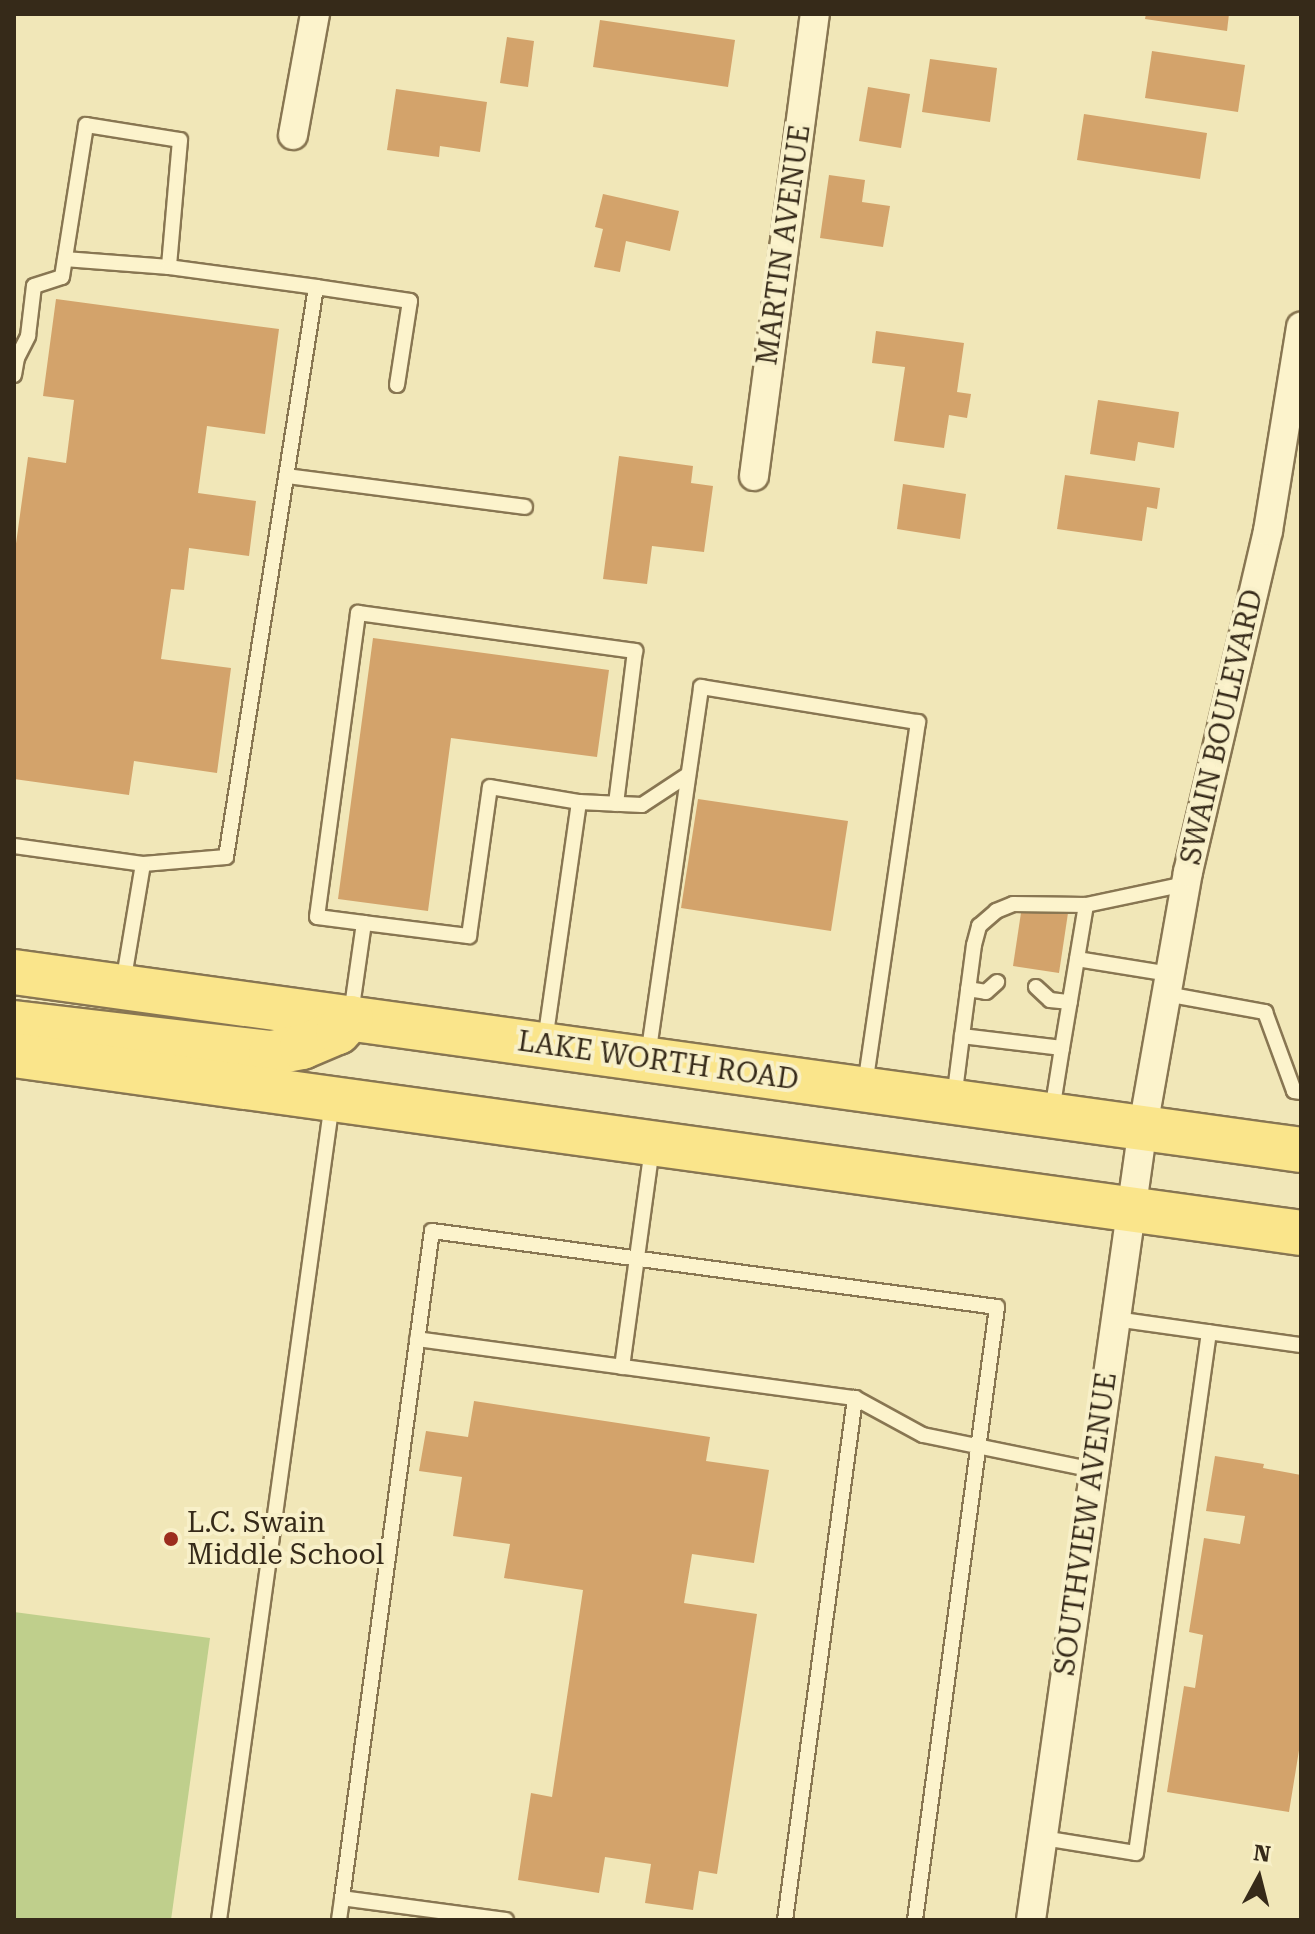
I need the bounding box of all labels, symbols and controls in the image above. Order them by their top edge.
street label: MARTIN AVENUE [751,123,817,367]
street label: SWAIN BOULEVARD [1174,586,1270,868]
street label: LAKE WORTH ROAD [516,1025,800,1097]
street label: SOUTHVIEW AVENUE [1048,1370,1124,1678]
place label: L.C. Swain Middle School [187,1506,384,1572]
marker: L.C. Swain Middle School [162,1530,180,1548]
north arrow [1219,1838,1299,1918]
text: N [1252,1840,1272,1867]

